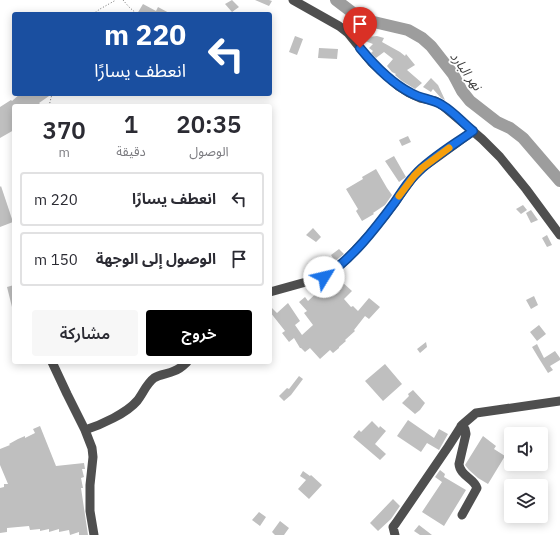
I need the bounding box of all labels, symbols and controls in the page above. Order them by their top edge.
pin [343,7.0,377,48]
icon: arrive [349,13,371,35]
text: 220 m [104,16,186,53]
icon: left [200,28,252,80]
water label: نهر البارد [446,48,486,95]
text: انعطف يسارًا [94,59,186,82]
text: 1 [124,108,138,140]
text: 20:35 [176,108,242,140]
text: 370 [43,114,86,146]
text: دقيقة [116,143,146,160]
text: الوصول [189,143,229,160]
text: m [58,144,70,161]
icon: left [228,188,250,210]
text: انعطف يسارًا [132,189,216,208]
text: 220 m [34,190,78,209]
icon: arrive [228,248,250,270]
text: الوصول إلى الوجهة [96,249,216,268]
text: 150 m [34,250,78,269]
position arrow [303,256,345,298]
button: مشاركة [32,310,138,356]
button: خروج [146,310,252,356]
map controls [504,427,548,523]
button: sound [504,427,548,471]
button: layers [504,479,548,523]

